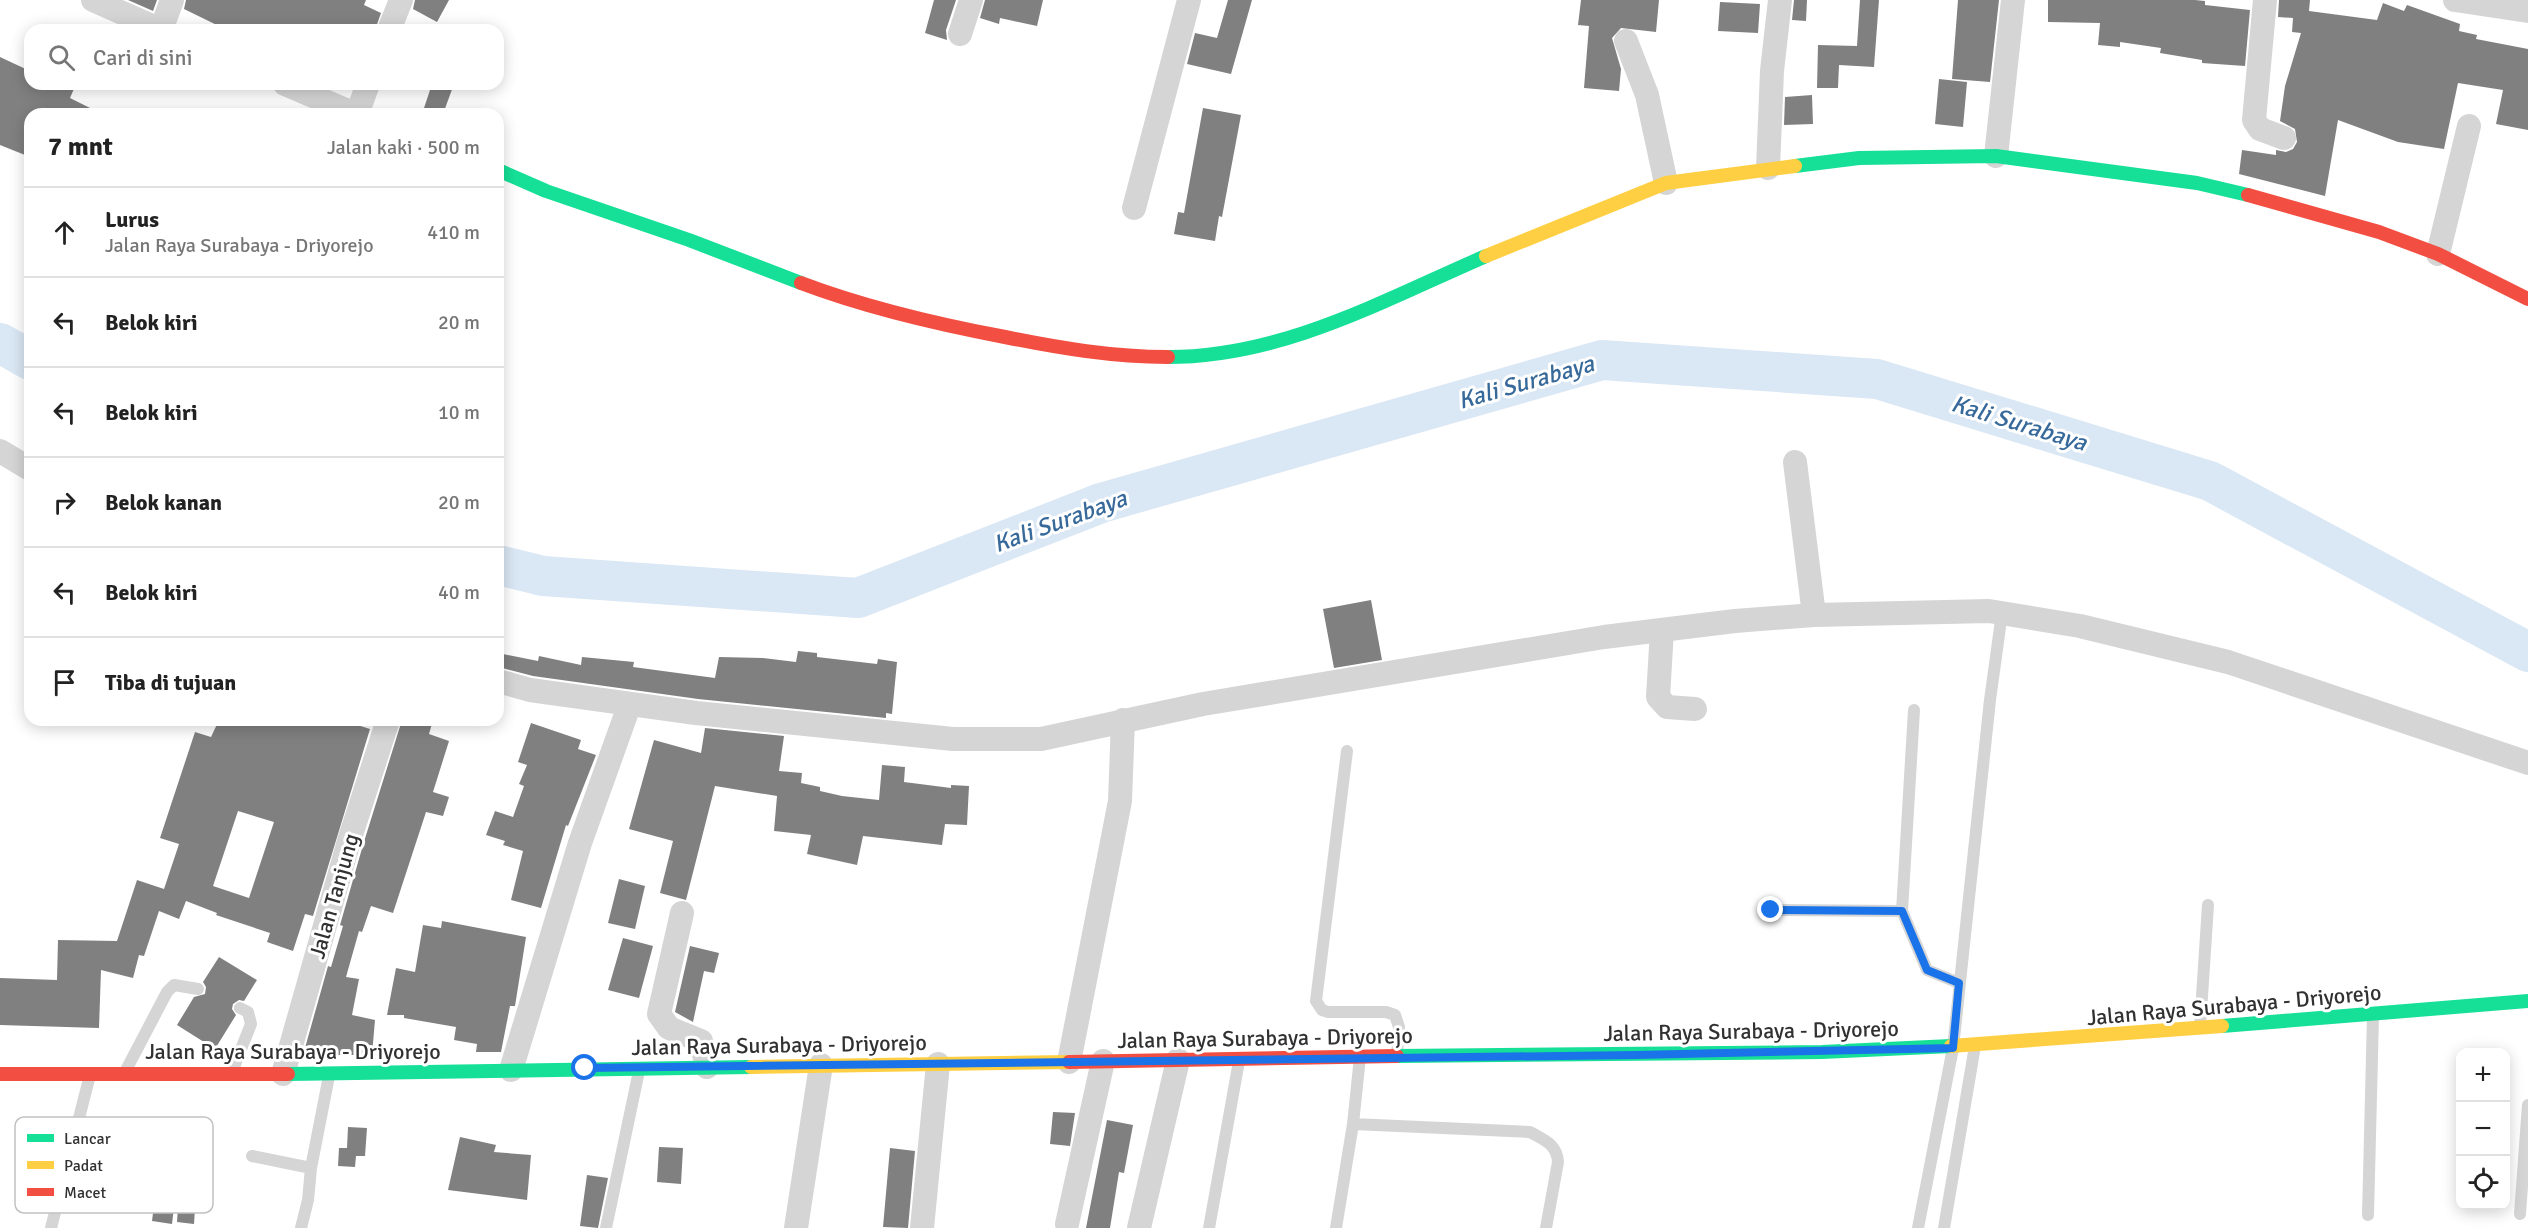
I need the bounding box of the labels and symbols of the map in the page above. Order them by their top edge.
water label: Kali Surabaya [1455,348,1598,416]
water label: Kali Surabaya [1948,388,2091,458]
water label: Kali Surabaya [989,483,1132,559]
street label: Jalan Tanjung [303,830,365,962]
route end [1757,896,1783,922]
street label: Jalan Raya Surabaya - Driyorejo [2086,979,2382,1031]
street label: Jalan Raya Surabaya - Driyorejo [1603,1015,1899,1047]
street label: Jalan Raya Surabaya - Driyorejo [1117,1022,1413,1054]
street label: Jalan Raya Surabaya - Driyorejo [631,1029,927,1061]
street label: Jalan Raya Surabaya - Driyorejo [145,1038,441,1065]
route start [571,1054,597,1080]
legend [15,1117,213,1213]
text: Lancar [64,1129,111,1149]
text: Padat [64,1156,103,1176]
text: Macet [64,1183,106,1203]

